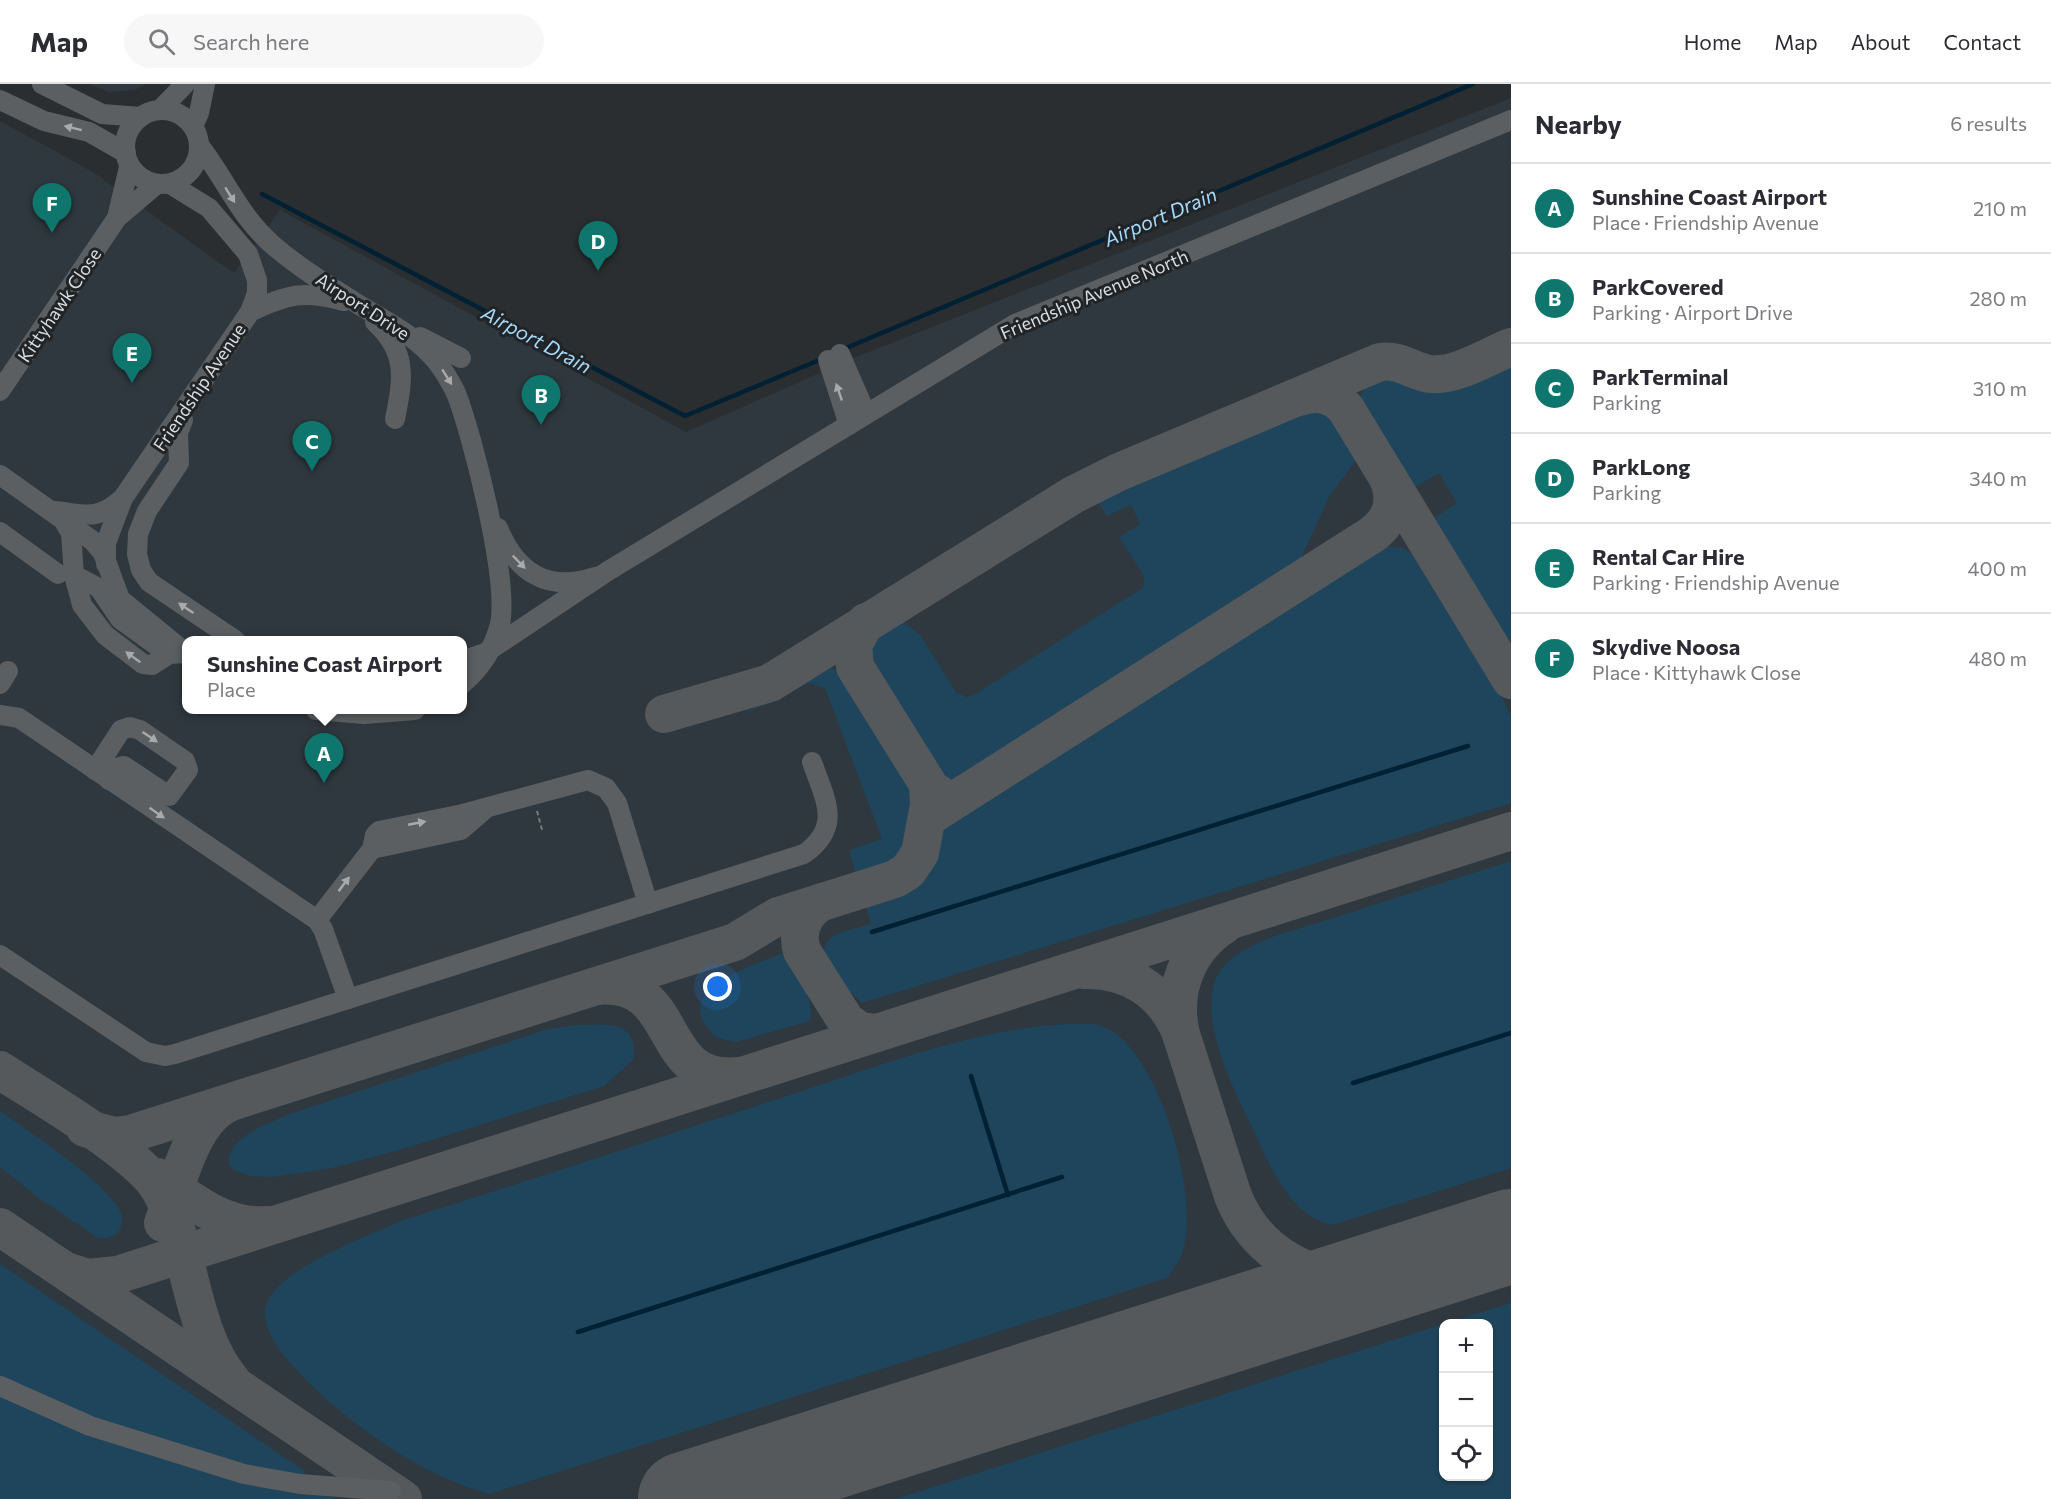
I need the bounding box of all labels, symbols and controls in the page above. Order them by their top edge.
search box [124,14,544,68]
text: Map [30,24,88,58]
icon: search [145,25,178,58]
text: Search here [193,28,309,55]
text: Home [1684,29,1741,54]
text: Map [1774,29,1818,54]
text: About [1851,29,1910,54]
text: Contact [1943,29,2021,54]
text: Nearby [1535,108,1622,139]
text: 6 results [1950,111,2027,135]
one-way arrow [64,123,83,133]
water label: Airport Drain [1099,181,1220,251]
text: Sunshine Coast Airport [1592,183,1827,210]
pin: F [32,184,72,233]
one-way arrow [224,187,235,203]
text: A [1547,196,1562,220]
text: 210 m [1973,196,2027,220]
text: Place · Friendship Avenue [1592,210,1819,234]
pin: D [578,222,618,271]
street label: Kittyhawk Close [13,244,105,366]
street label: Friendship Avenue North [997,244,1191,344]
street label: Airport Drive [312,268,414,344]
text: ParkCovered [1592,273,1724,300]
text: B [1548,286,1561,310]
text: 280 m [1969,286,2027,310]
water label: Airport Drain [477,300,596,378]
text: Parking · Airport Drive [1592,300,1793,324]
street label: Friendship Avenue [148,319,250,455]
pin: E [112,334,152,383]
text: ParkTerminal [1592,363,1728,390]
one-way arrow [441,369,452,385]
pin: B [522,376,560,425]
text: C [1548,376,1561,400]
text: 310 m [1973,376,2027,400]
one-way arrow [834,383,844,401]
text: Parking [1592,390,1661,414]
pin: C [292,422,332,471]
text: ParkLong [1592,453,1690,480]
text: D [1547,466,1562,490]
text: 340 m [1969,466,2027,490]
text: Parking [1592,480,1661,504]
text: Rental Car Hire [1592,543,1745,570]
one-way arrow [512,555,526,569]
text: E [1549,556,1560,580]
text: 400 m [1968,556,2027,580]
text: Parking · Friendship Avenue [1592,570,1840,594]
one-way arrow [178,603,194,614]
text: Skydive Noosa [1592,633,1740,660]
popup [182,636,467,714]
text: F [1549,646,1560,670]
text: 480 m [1969,646,2027,670]
text: Sunshine Coast Airport [207,650,442,677]
one-way arrow [126,652,141,664]
text: Place · Kittyhawk Close [1592,660,1801,684]
text: Place [207,677,256,701]
one-way arrow [141,731,157,743]
pin: A [304,734,344,783]
one-way arrow [149,807,165,819]
one-way arrow [408,818,427,827]
one-way arrow [338,876,350,892]
your location [703,972,732,1001]
map controls [1439,1319,1493,1481]
button: + [1439,1319,1493,1373]
button: − [1439,1373,1493,1427]
button: locate [1439,1427,1493,1481]

